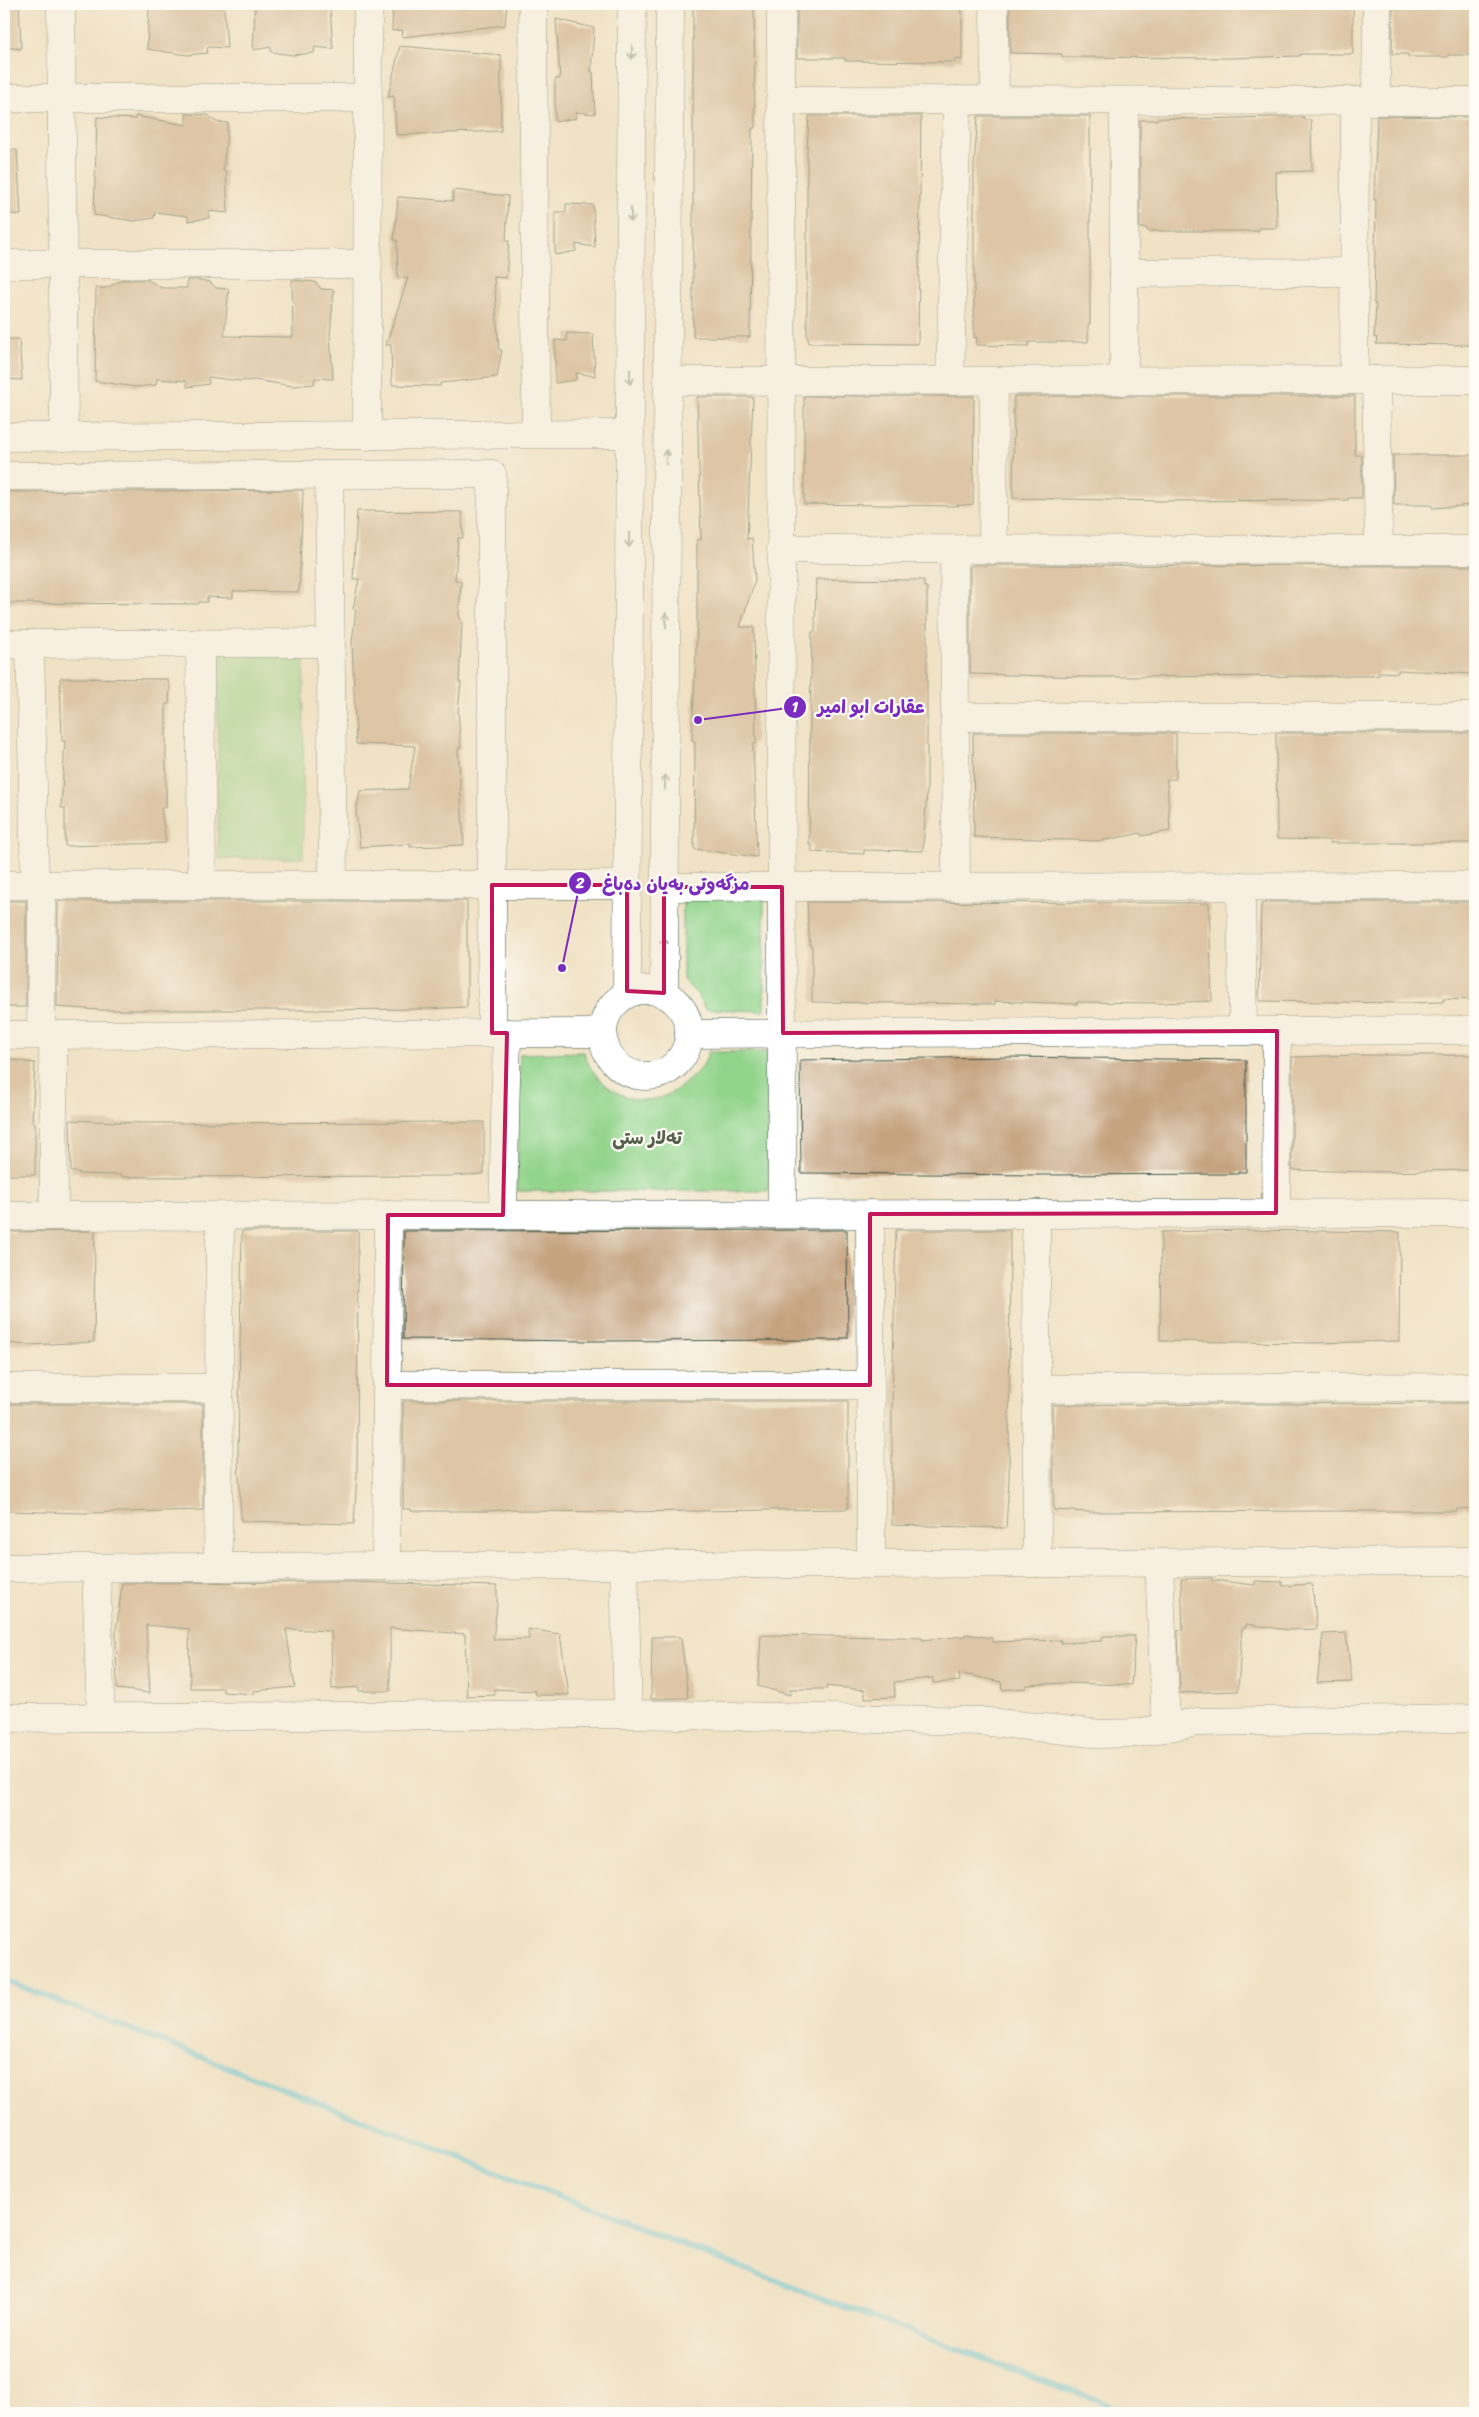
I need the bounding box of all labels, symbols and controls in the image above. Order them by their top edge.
one-way arrow [627,44,637,60]
one-way arrow [626,206,636,223]
one-way arrow [625,369,635,385]
one-way arrow [661,449,671,466]
one-way arrow [624,532,634,548]
one-way arrow [661,612,671,628]
callout: عقارات ابو امير [782,690,934,723]
text: عقارات ابو امير [816,691,925,723]
text: 1 [792,694,799,720]
one-way arrow [660,774,670,790]
callout: مزگەوتی بەیان دەباغ [567,867,759,900]
text: مزگەوتی بەیان دەباغ [603,868,750,900]
text: 2 [575,870,585,896]
one-way arrow [659,937,669,953]
district label: ته‌لار ستی [612,1122,683,1154]

